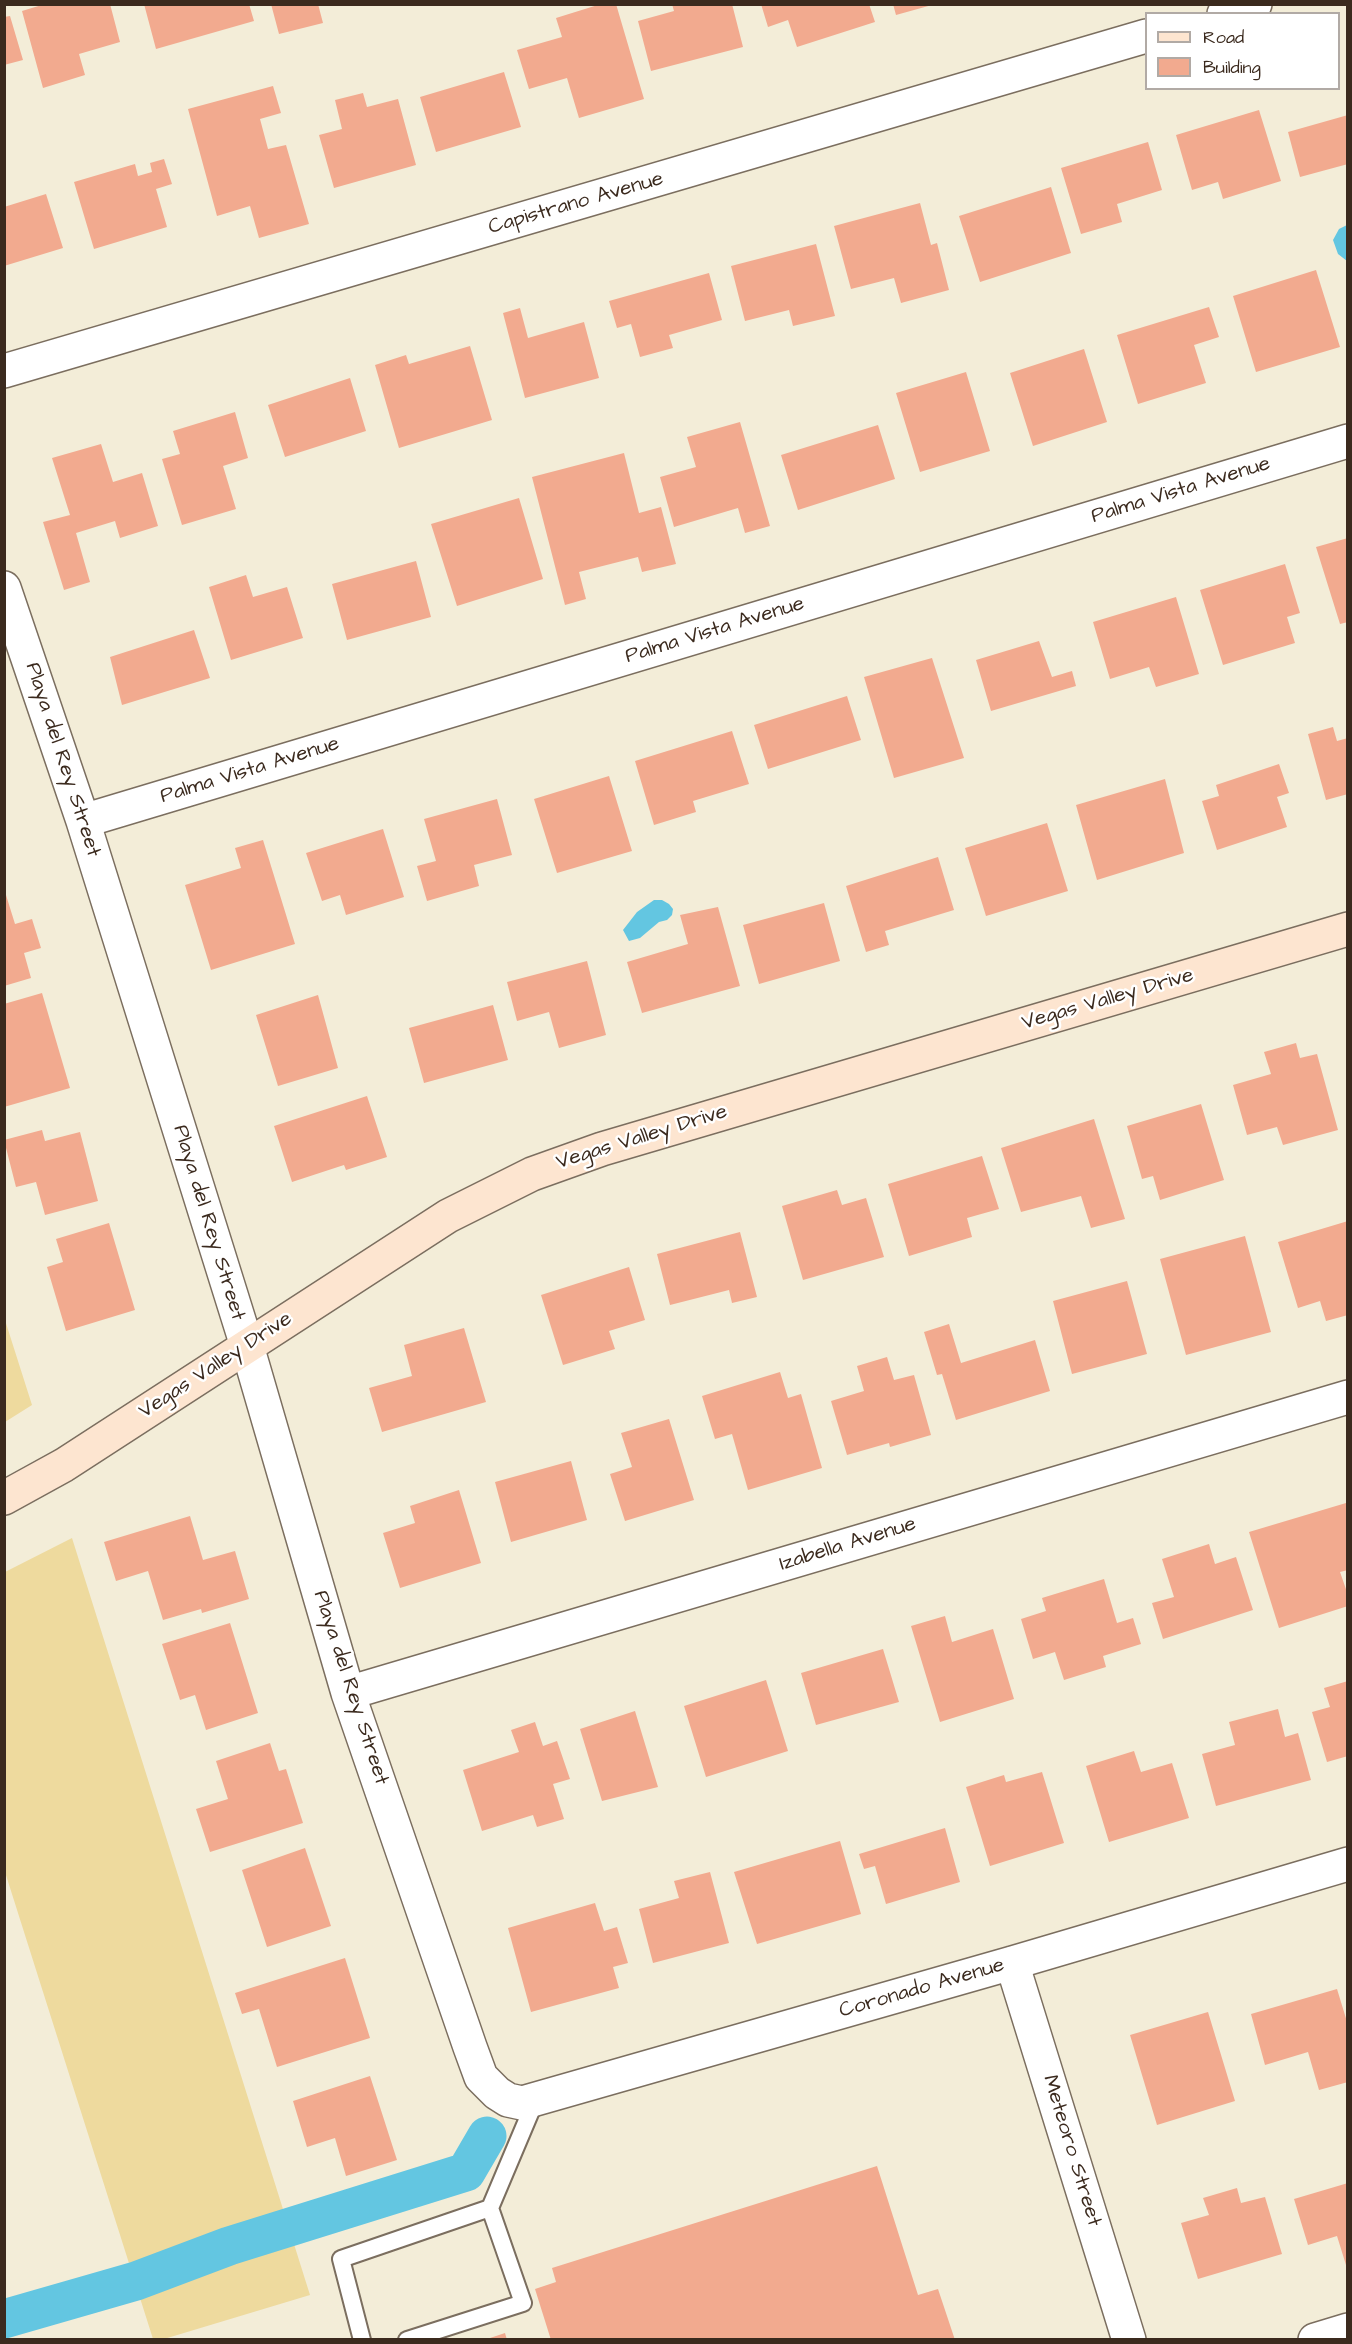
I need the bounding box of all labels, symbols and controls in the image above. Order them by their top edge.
legend [1145,12,1340,90]
text: Road [1203,25,1244,50]
text: Building [1203,55,1261,80]
street label: Capistrano Avenue [486,167,666,241]
street label: Palma Vista Avenue [1089,452,1273,530]
street label: Palma Vista Avenue [623,592,807,670]
street label: Playa del Rey Street [19,660,105,860]
street label: Palma Vista Avenue [158,732,342,810]
street label: Vegas Valley Drive [1019,963,1197,1037]
street label: Vegas Valley Drive [554,1100,730,1176]
street label: Playa del Rey Street [166,1122,250,1324]
street label: Vegas Valley Drive [135,1307,297,1425]
street label: Izabella Avenue [777,1512,919,1578]
street label: Playa del Rey Street [307,1588,393,1788]
street label: Coronado Avenue [837,1953,1007,2025]
street label: Meteoro Street [1036,2072,1106,2230]

